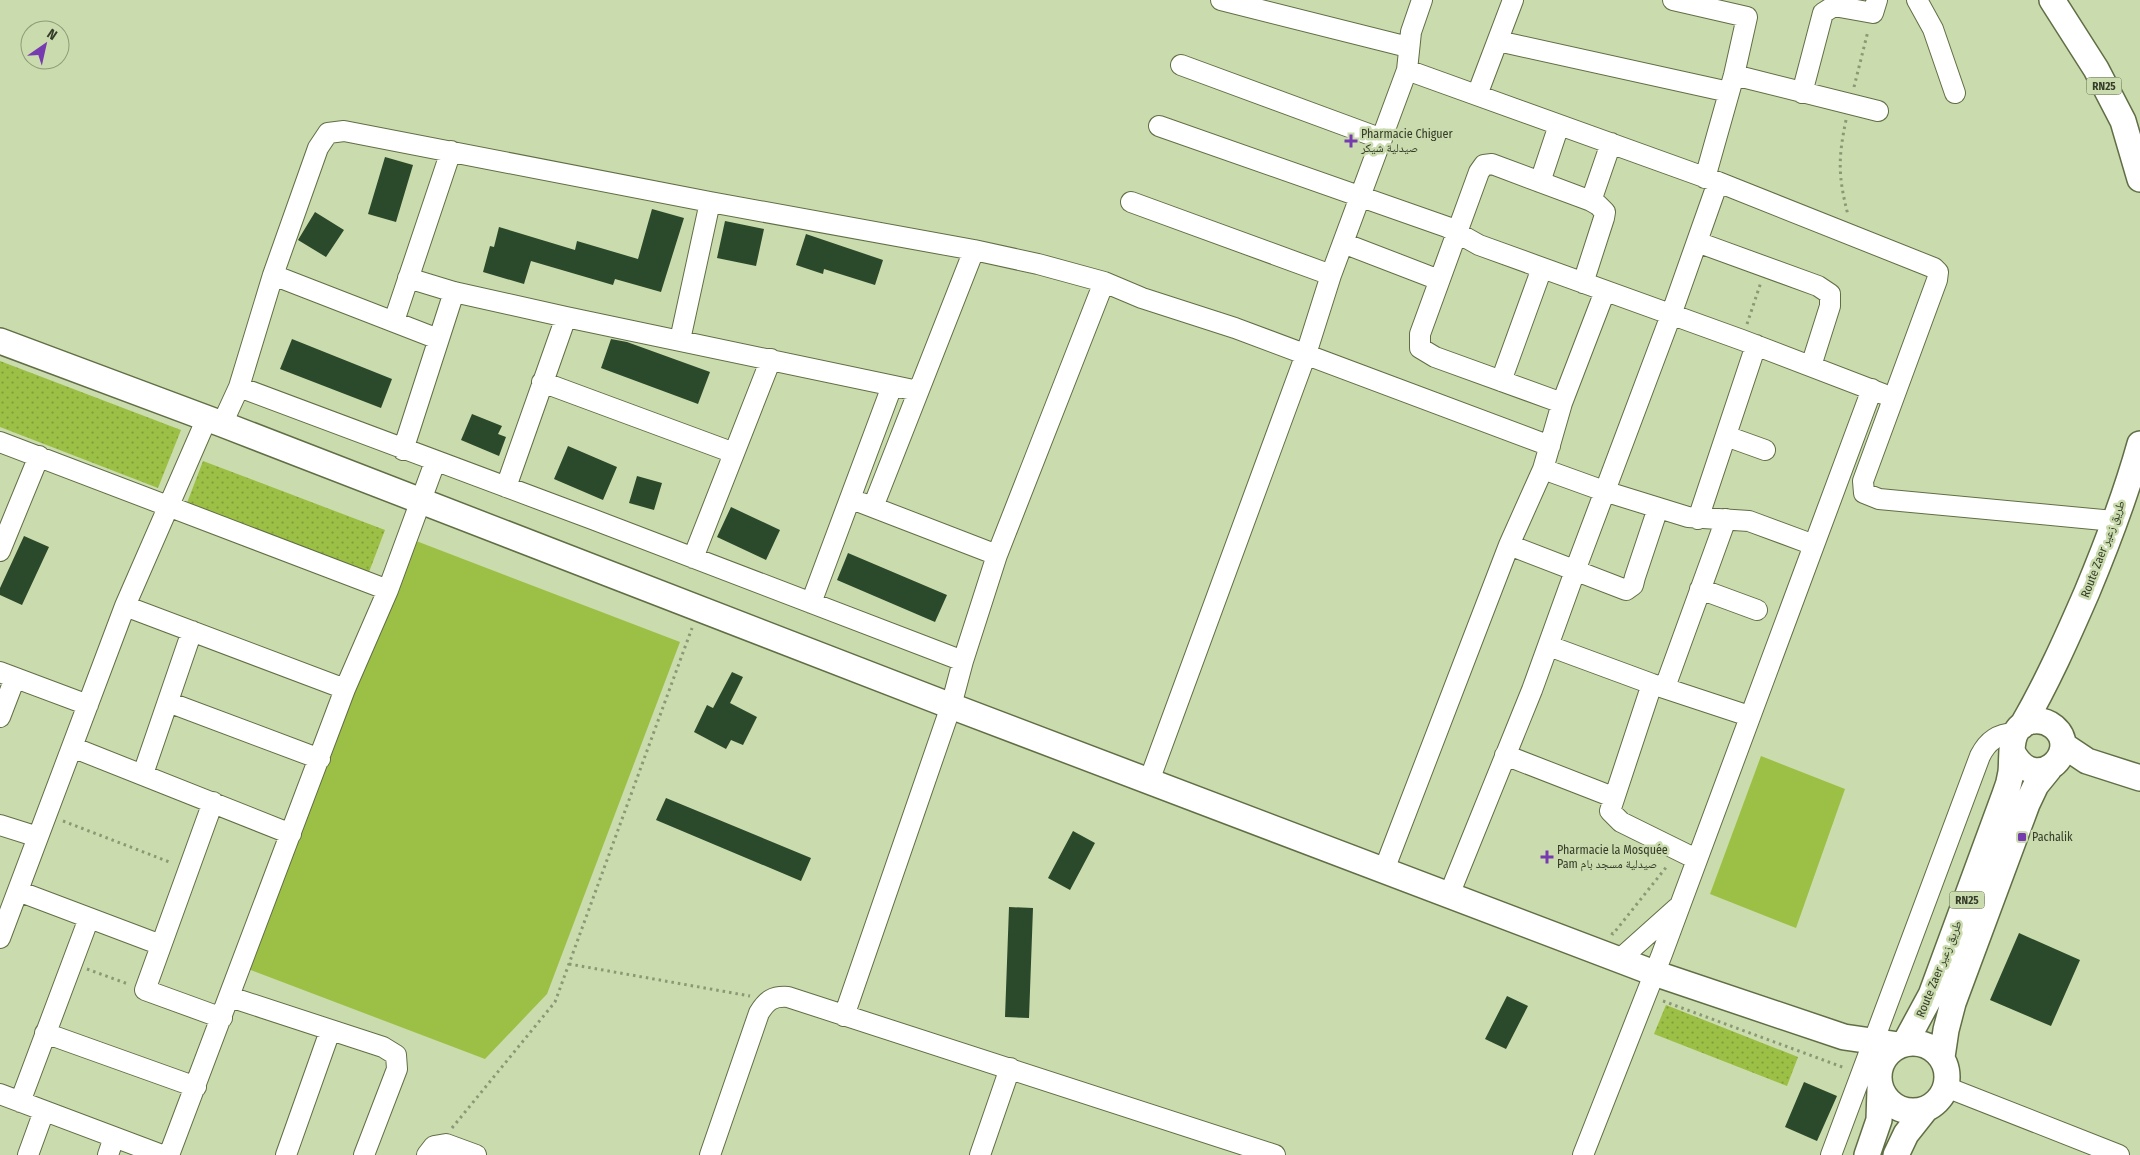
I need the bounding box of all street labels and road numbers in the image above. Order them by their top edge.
road number: RN25 [2086,78,2122,94]
street label: Route Zaer طريق زعير [2078,498,2128,600]
road number: RN25 [1950,892,1984,908]
street label: Route Zaer طريق زعير [1913,919,1965,1019]

